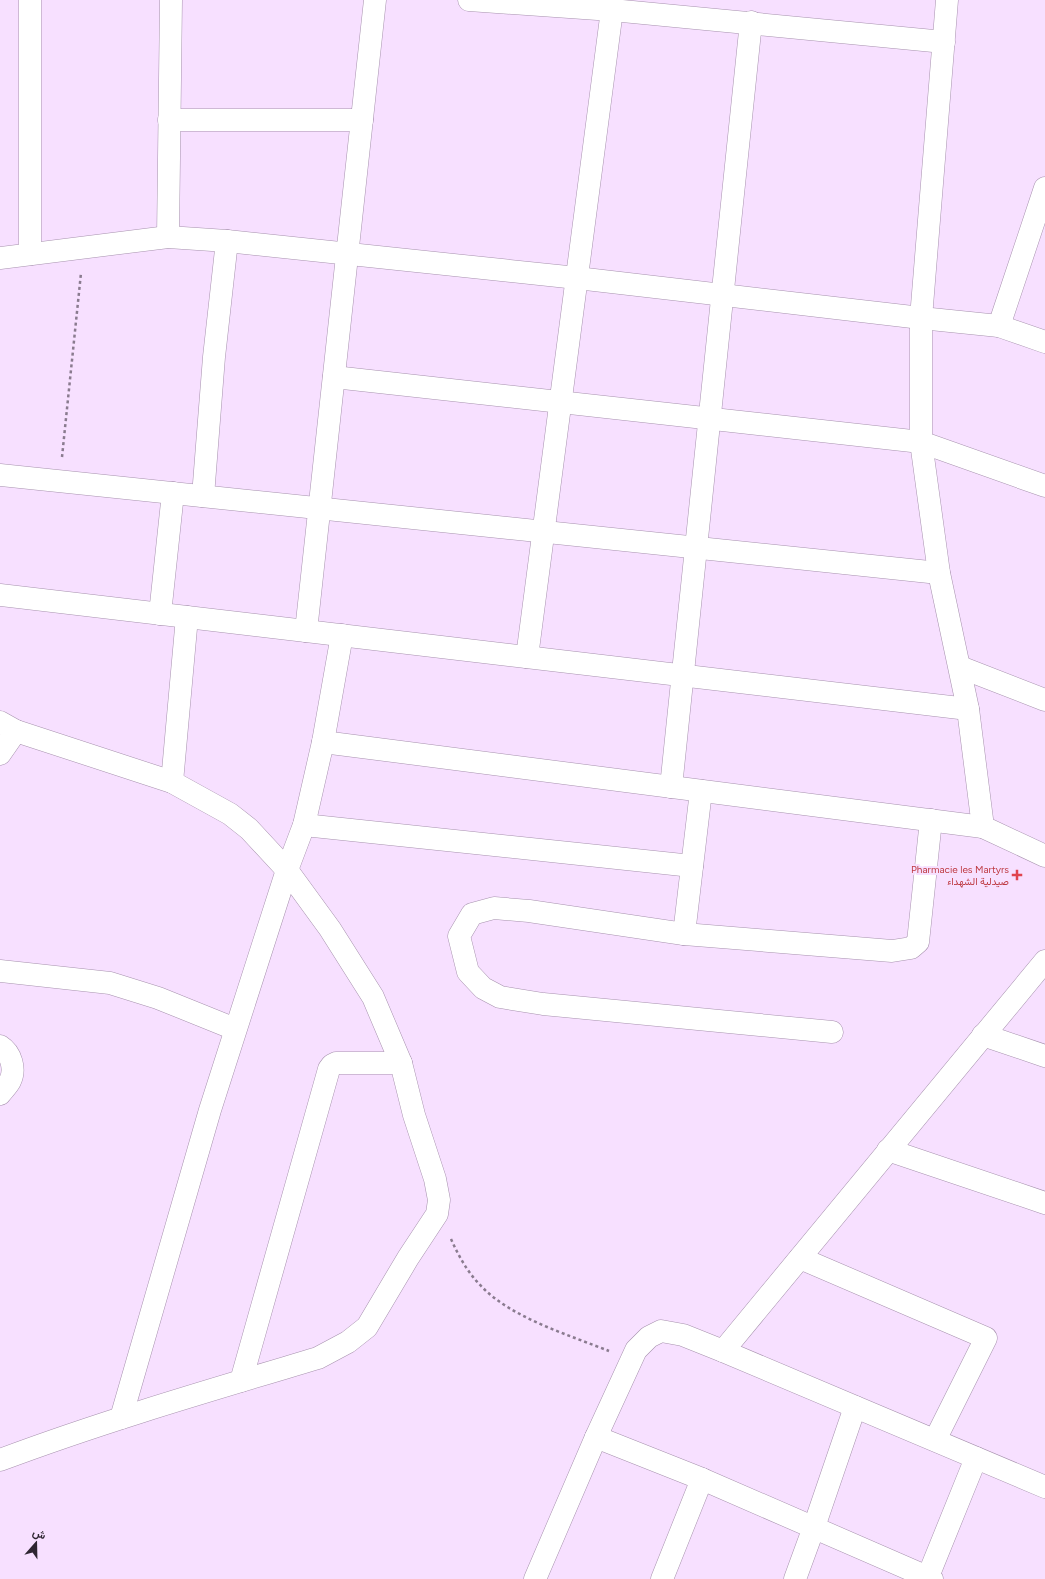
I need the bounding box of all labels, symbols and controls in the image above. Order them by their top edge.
place label: Pharmacie les Martyrs صيدلية الشهداء [911,863,1009,888]
marker: Pharmacie les Martyrs صيدلية الشهداء [1012,870,1022,880]
north arrow [16,1523,56,1563]
text: ش [31,1526,48,1542]

